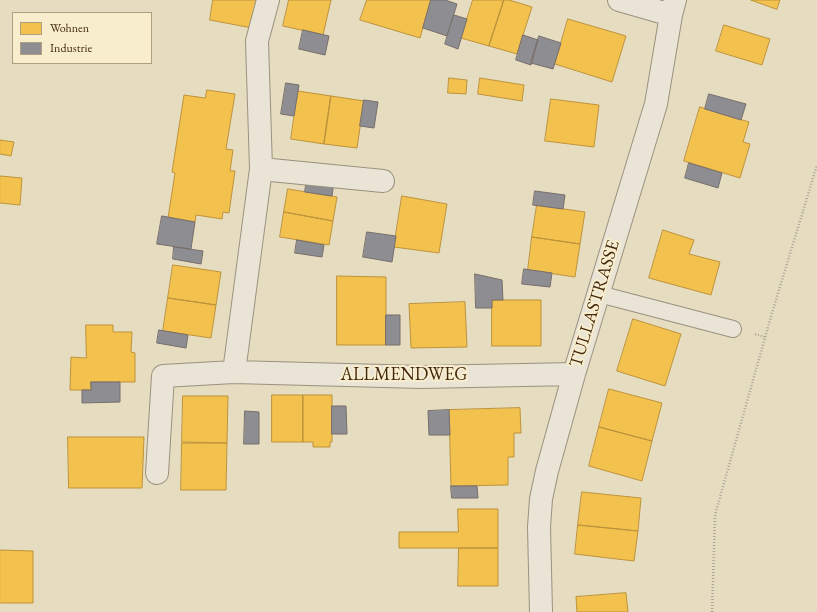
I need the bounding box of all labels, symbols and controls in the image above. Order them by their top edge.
legend [12,12,152,64]
text: Wohnen [50,20,89,36]
text: Industrie [50,40,92,56]
street label: TULLASTRASSE [565,238,625,370]
street label: ALLMENDWEG [341,364,467,386]

